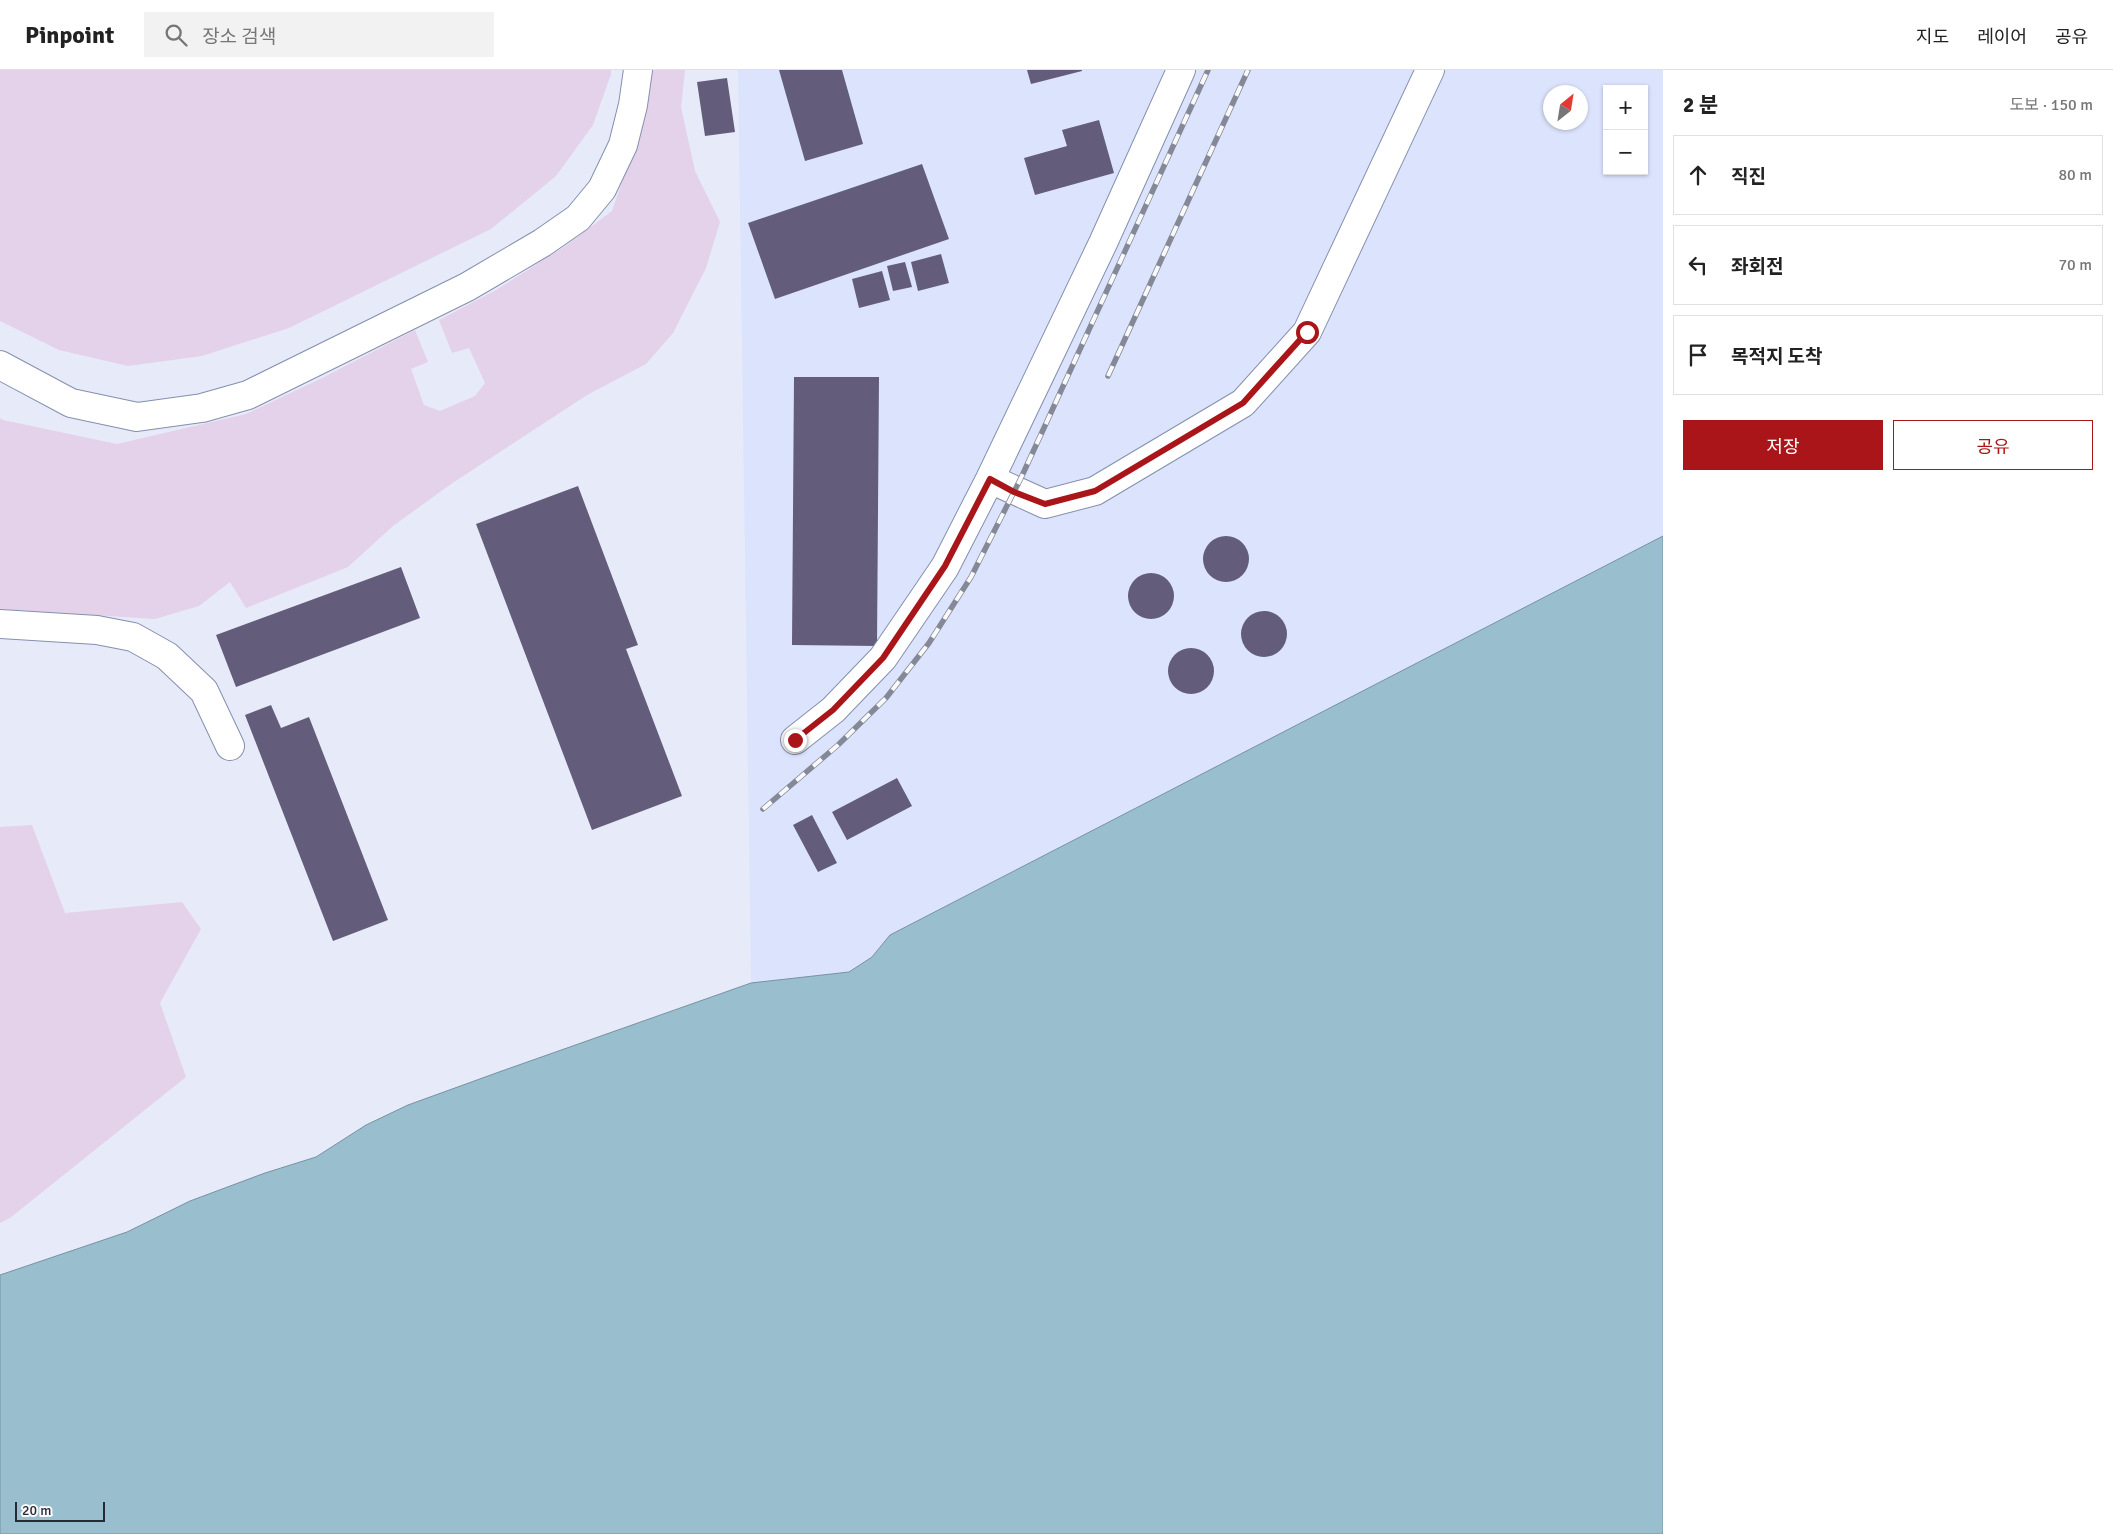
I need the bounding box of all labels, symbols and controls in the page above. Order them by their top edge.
search box [144,12,494,57]
text: Pinpoint [25,20,114,50]
icon: search [162,21,190,49]
text: 장소 검색 [202,25,276,49]
text: 지도 [1916,26,1949,48]
text: 레이어 [1977,26,2027,48]
text: 공유 [2055,26,2088,48]
north arrow [1543,85,1588,130]
map controls [1603,85,1648,175]
button: + [1603,85,1648,130]
text: 2 분 [1683,92,1718,118]
text: 도보 · 150 m [2009,95,2093,115]
button: − [1603,130,1648,175]
icon: ahead [1684,161,1712,189]
text: 직진 [1731,165,1766,189]
text: 80 m [2058,165,2092,185]
icon: left [1684,251,1712,279]
text: 좌회전 [1731,255,1783,279]
text: 70 m [2058,255,2092,275]
route start [1296,321,1319,344]
icon: arrive [1684,341,1712,369]
text: 목적지 도착 [1731,345,1823,369]
button: 저장 [1683,420,1883,470]
button: 공유 [1893,420,2093,470]
route end [784,729,807,752]
scale bar [15,1499,105,1522]
text: 20 m [22,1502,51,1519]

